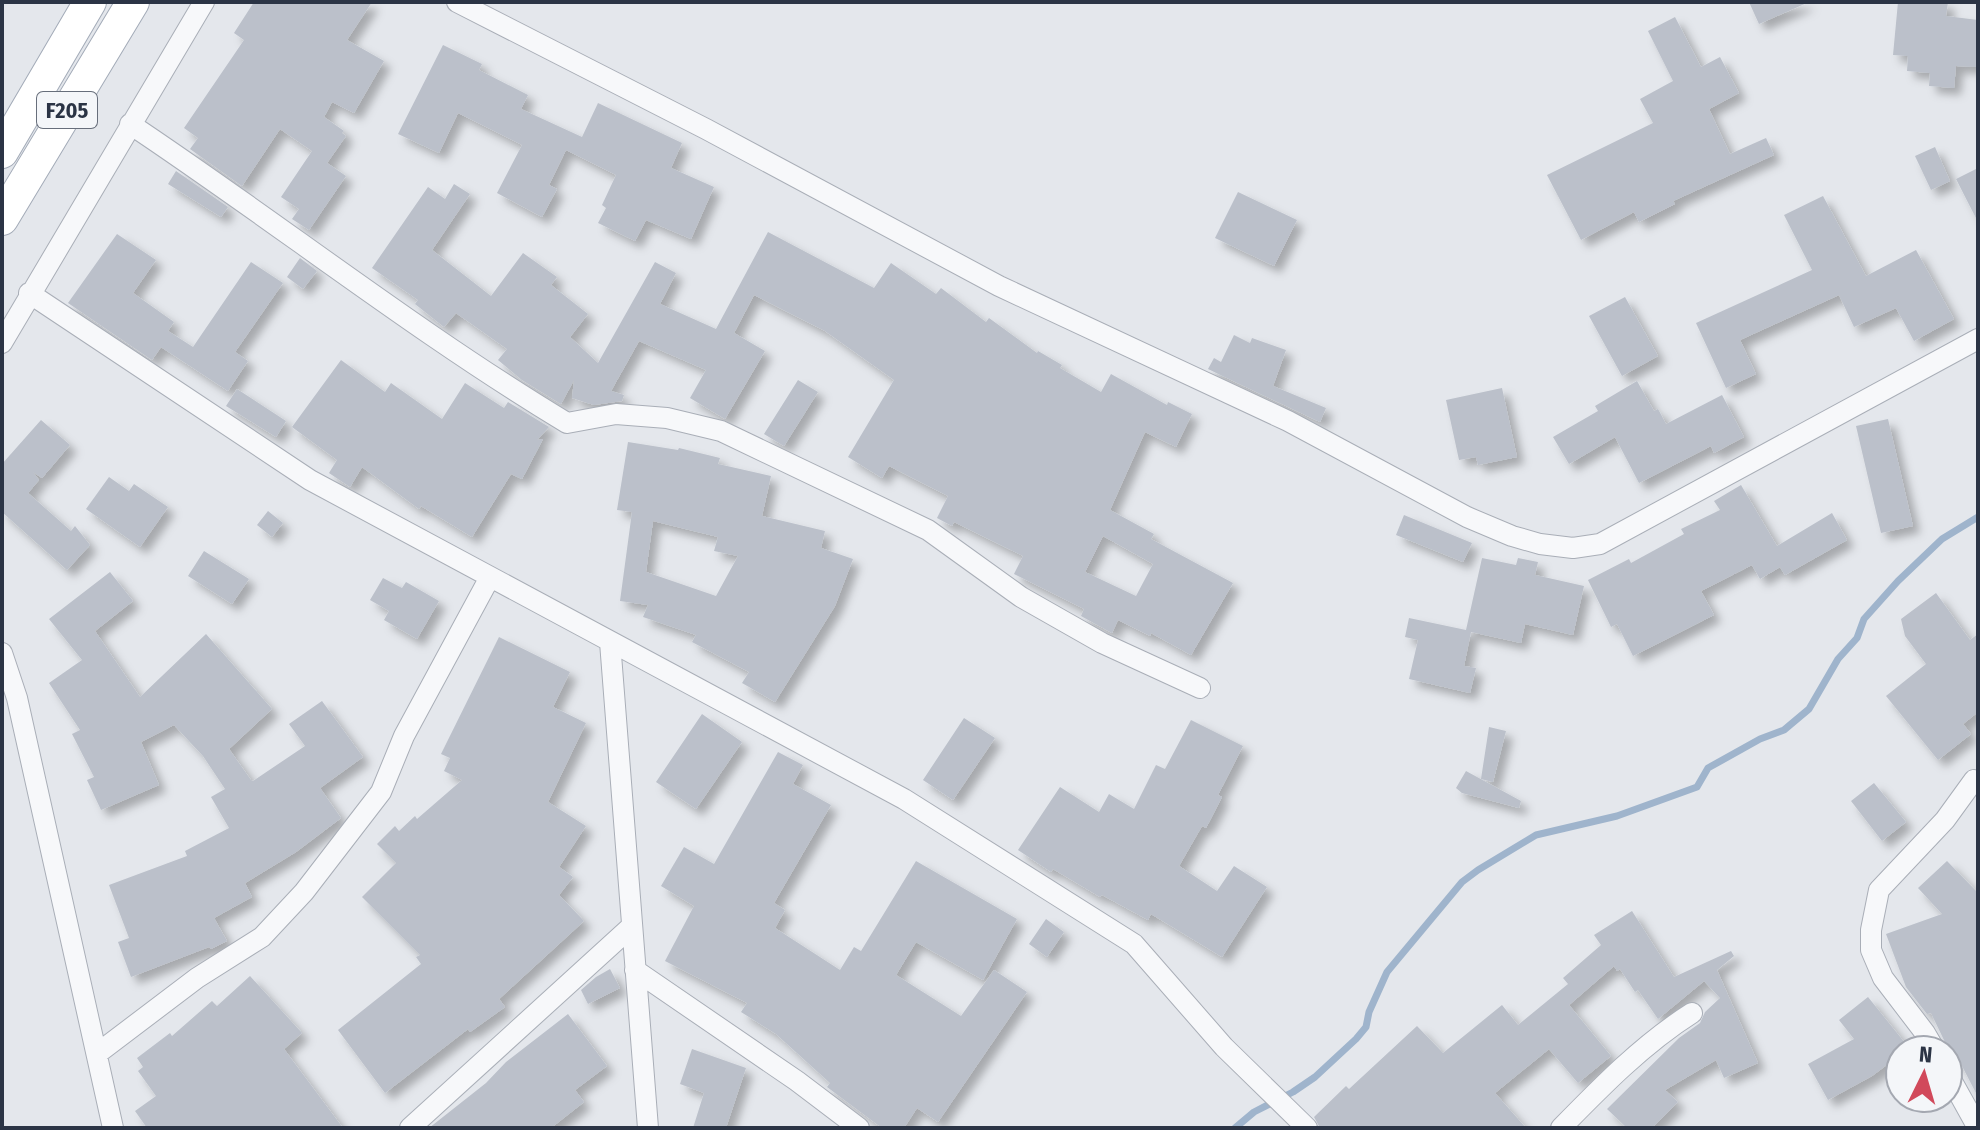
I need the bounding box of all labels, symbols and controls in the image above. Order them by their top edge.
road number: F205 [37,92,97,128]
north arrow [1884,1034,1964,1114]
text: N [1918,1041,1933,1069]

